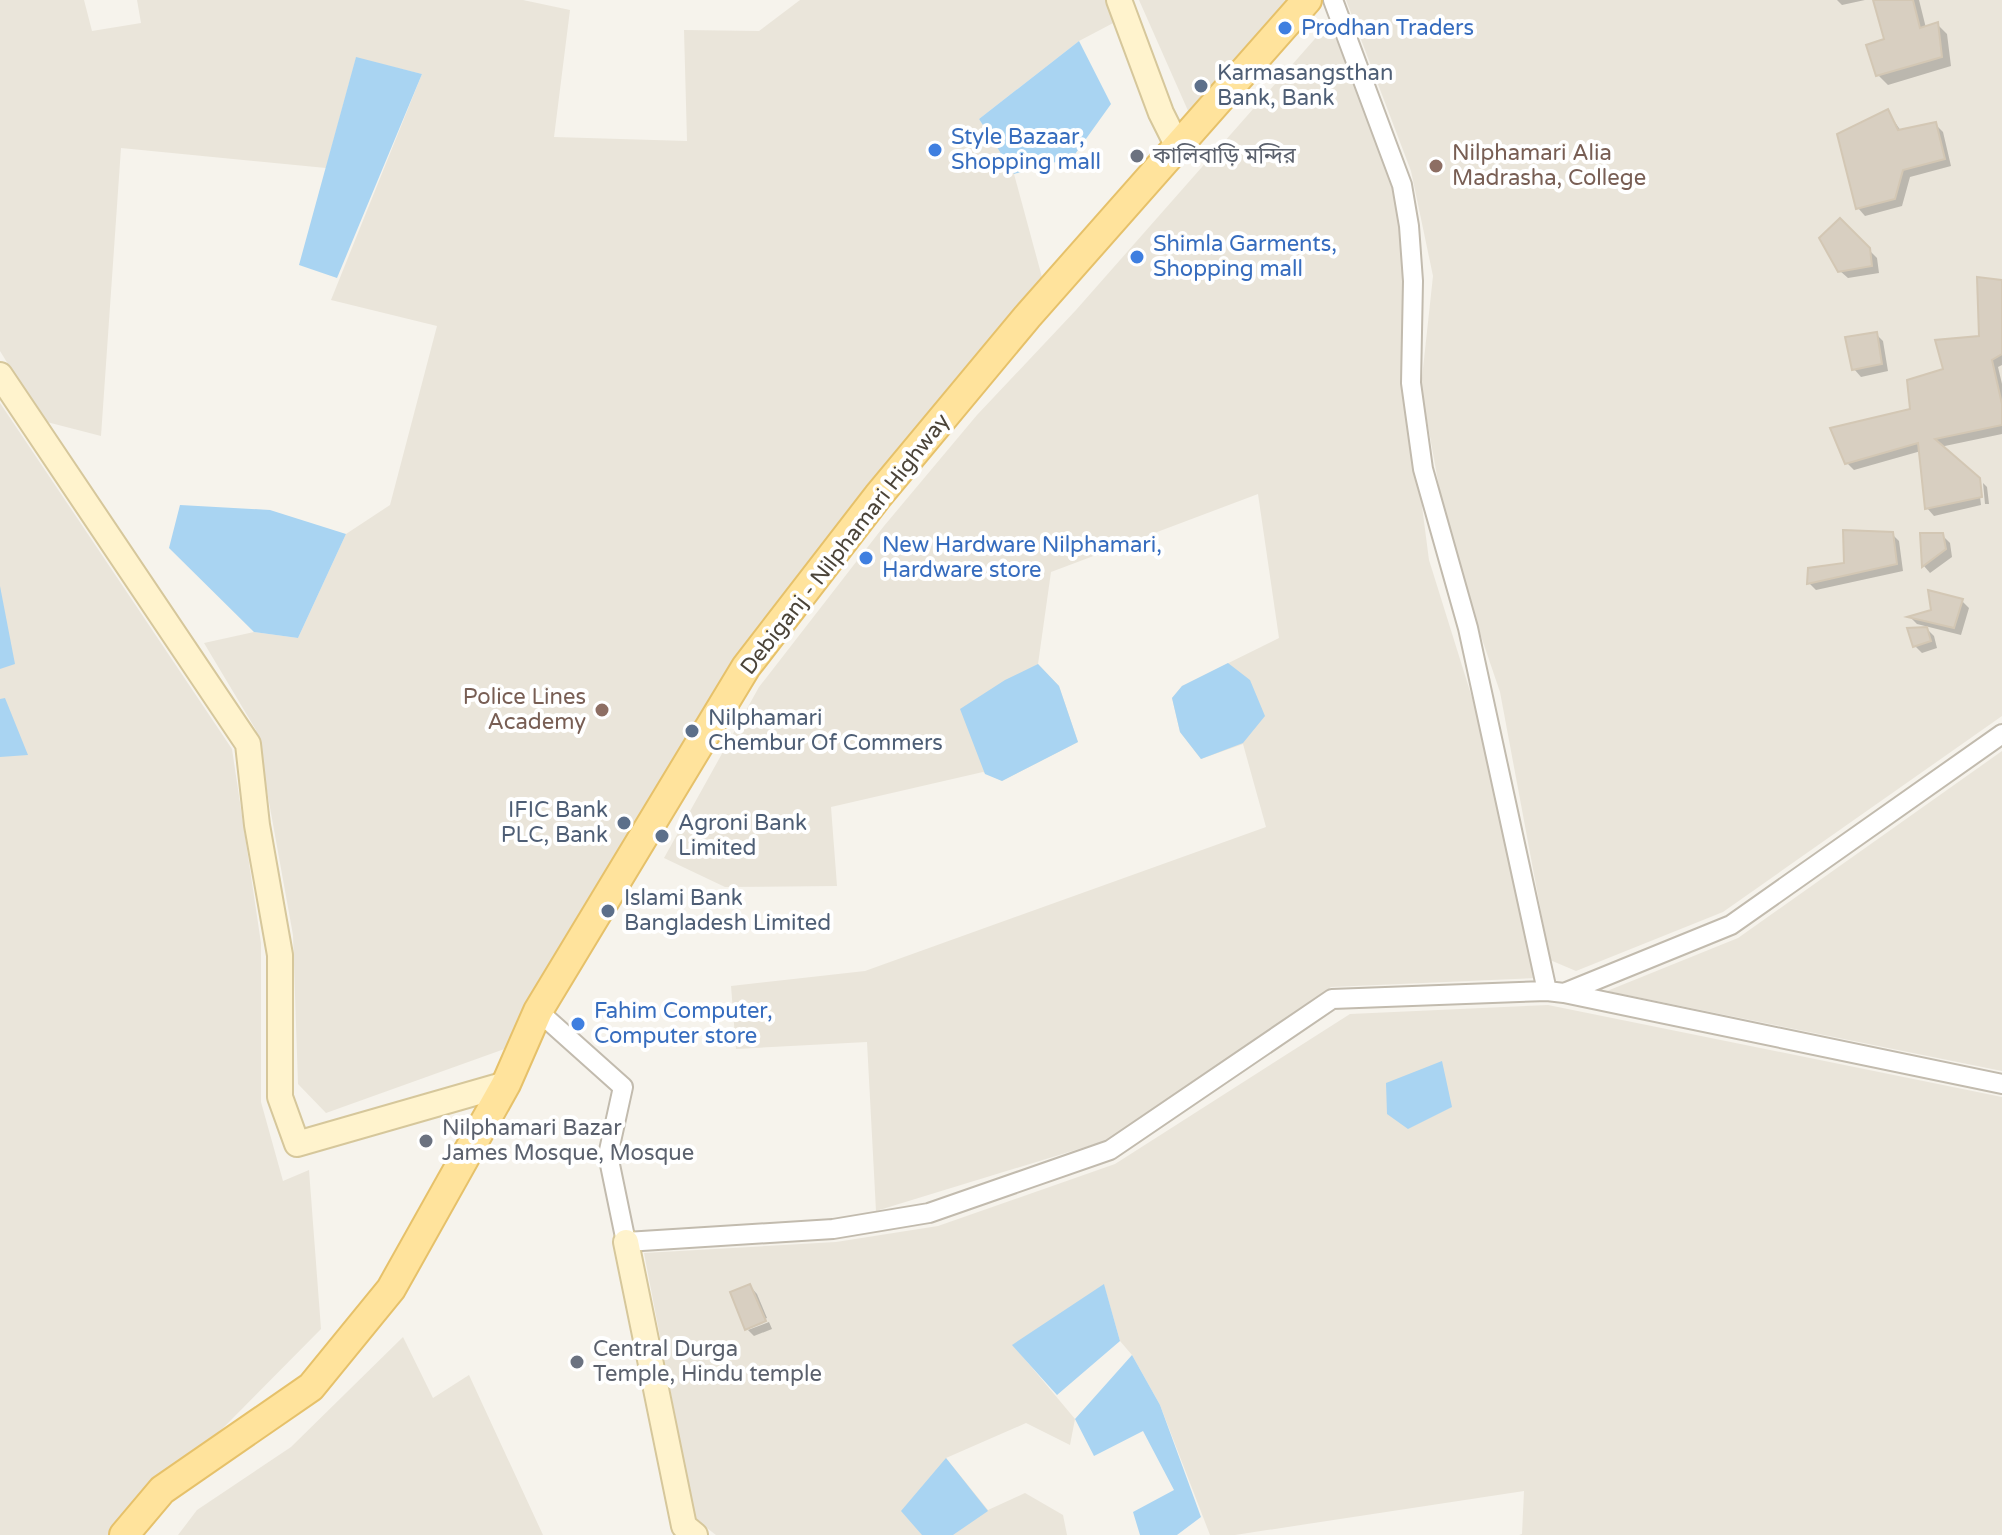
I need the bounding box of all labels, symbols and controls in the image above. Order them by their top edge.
place label: Prodhan Traders [1301,15,1474,41]
marker: Prodhan Traders [1276,19,1294,37]
place label: Karmasangsthan Bank, Bank [1217,60,1393,111]
marker: Karmasangsthan Bank, Bank [1192,77,1210,95]
place label: Style Bazaar, Shopping mall [951,124,1101,175]
place label: Nilphamari Alia Madrasha, College [1452,140,1646,191]
marker: Style Bazaar, Shopping mall [926,141,944,159]
place label: কালিবাড়ি মন্দির [1152,143,1297,169]
marker: কালিবাড়ি মন্দির [1128,147,1146,165]
marker: Nilphamari Alia Madrasha, College [1427,157,1445,175]
place label: Shimla Garments, Shopping mall [1153,231,1337,282]
marker: Shimla Garments, Shopping mall [1128,248,1146,266]
street label: Debiganj - Nilphamari Highway [735,408,955,680]
place label: New Hardware Nilphamari, Hardware store [882,532,1162,583]
marker: New Hardware Nilphamari, Hardware store [857,549,875,567]
place label: Police Lines Academy [463,684,586,735]
marker: Police Lines Academy [593,701,611,719]
place label: Nilphamari Chembur Of Commers [708,705,943,756]
marker: Nilphamari Chembur Of Commers [683,722,701,740]
place label: IFIC Bank PLC, Bank [501,797,608,848]
place label: Agroni Bank Limited [678,810,807,861]
marker: IFIC Bank PLC, Bank [615,814,633,832]
marker: Agroni Bank Limited [653,827,671,845]
place label: Islami Bank Bangladesh Limited [624,885,831,936]
marker: Islami Bank Bangladesh Limited [599,902,617,920]
place label: Fahim Computer, Computer store [594,998,773,1049]
marker: Fahim Computer, Computer store [569,1015,587,1033]
place label: Nilphamari Bazar James Mosque, Mosque [442,1115,694,1166]
marker: Nilphamari Bazar James Mosque, Mosque [417,1132,435,1150]
place label: Central Durga Temple, Hindu temple [593,1336,822,1387]
marker: Central Durga Temple, Hindu temple [568,1353,586,1371]

